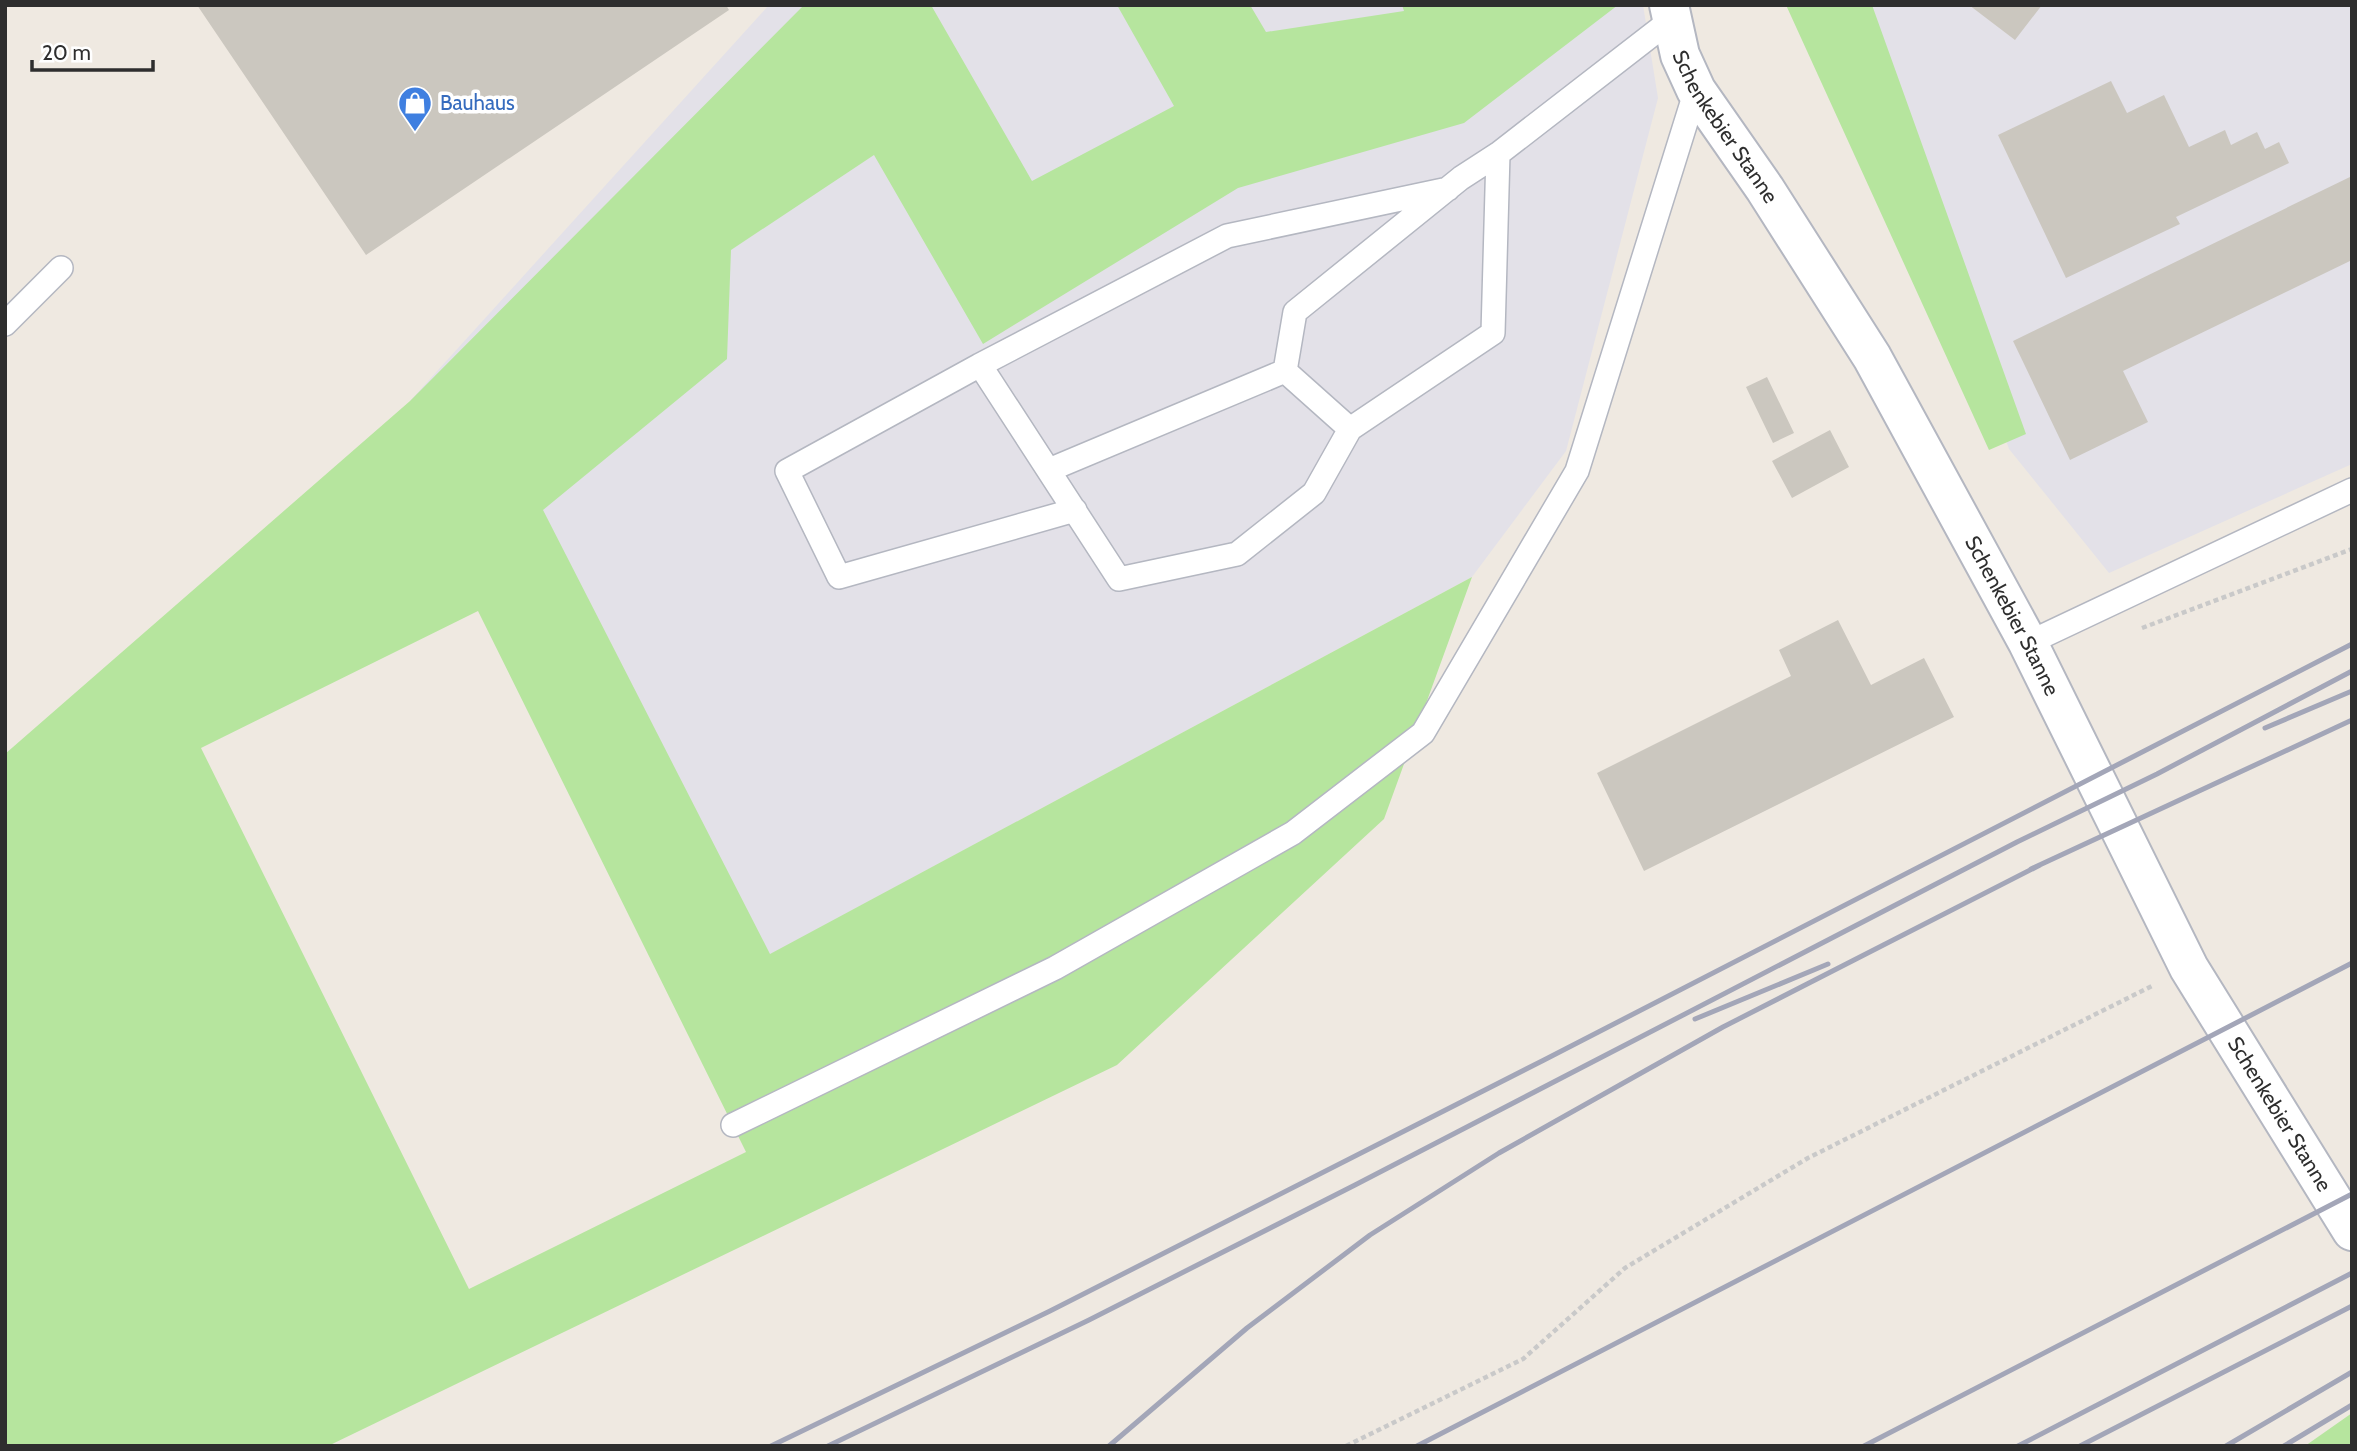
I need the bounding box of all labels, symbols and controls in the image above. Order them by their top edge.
scale bar [32,28,152,72]
text: 20 m [42,40,91,65]
street label: Schenkebier Stanne [1668,46,1784,208]
shop icon: Bauhaus [396,84,434,133]
place label: Bauhaus [440,90,515,115]
street label: Schenkebier Stanne [1960,532,2065,700]
street label: Schenkebier Stanne [2223,1032,2337,1196]

